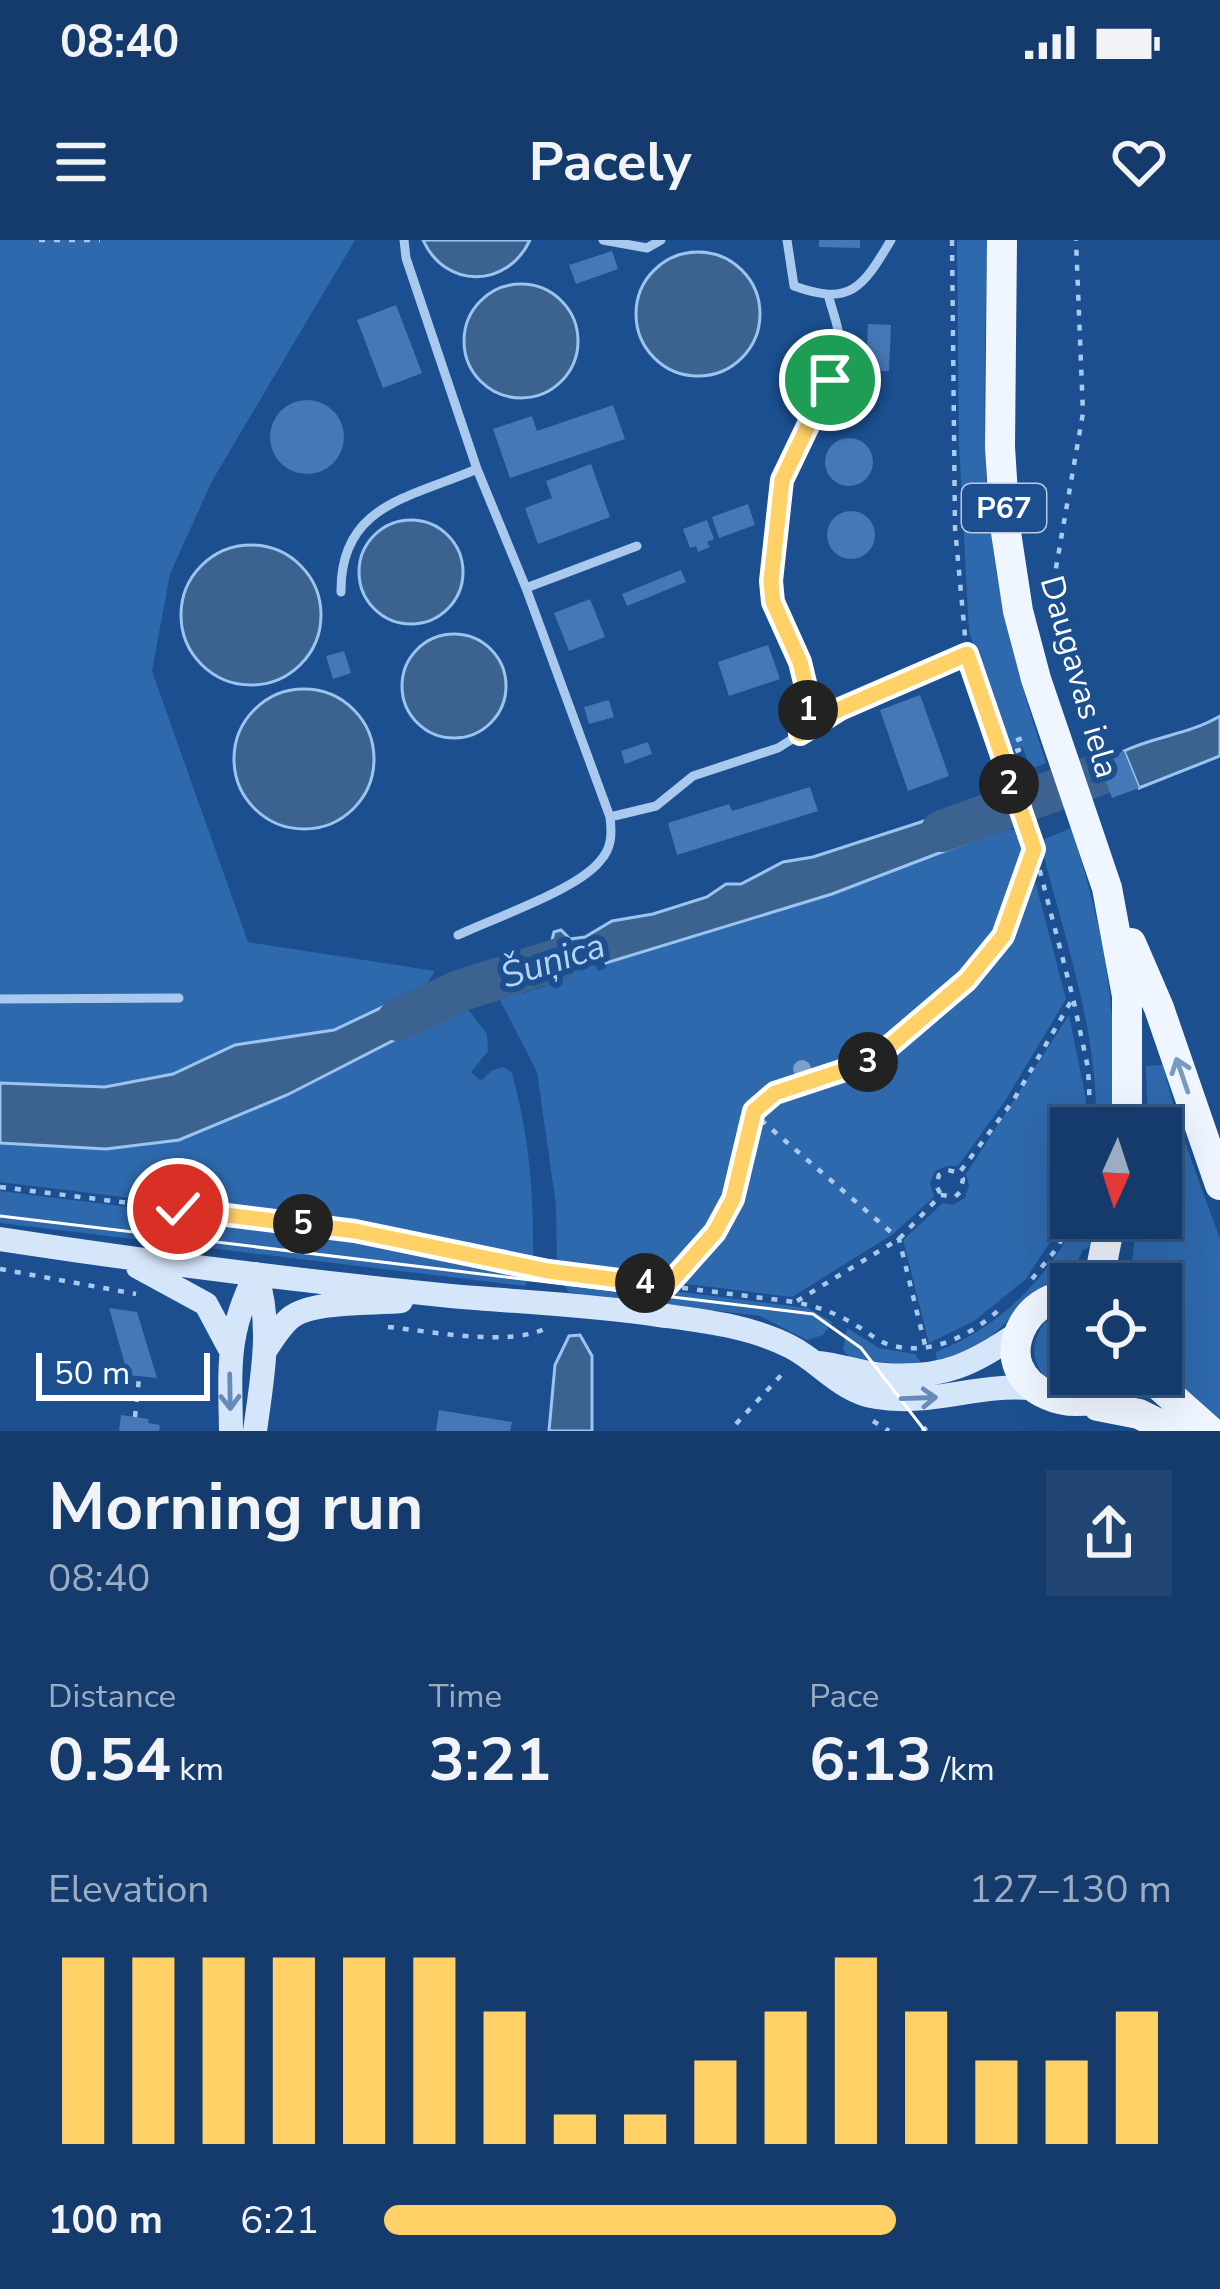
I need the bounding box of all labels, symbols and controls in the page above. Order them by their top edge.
text: 08:40 [60,12,179,73]
text: Pacely [529,125,691,199]
icon: menu [48,129,114,195]
icon: heart [1106,129,1172,195]
pin [779,329,881,431]
icon: arrive [797,347,863,413]
road number: P67 [962,484,1046,532]
street label: Daugavas iela [1029,571,1129,783]
pin: 1 [778,680,838,740]
text: 1 [798,687,818,732]
pin: 2 [979,754,1039,814]
text: 2 [999,761,1019,806]
water label: Šuņica [495,921,611,1001]
pin: 3 [838,1032,898,1092]
text: 3 [858,1039,878,1084]
one-way arrow [1170,1057,1191,1094]
north arrow [1050,1107,1182,1239]
map controls [1050,1107,1182,1395]
pin [127,1158,229,1260]
icon: check [145,1176,211,1242]
pin: 5 [273,1194,333,1254]
text: 5 [293,1201,313,1246]
pin: 4 [615,1253,675,1313]
text: 4 [635,1260,655,1305]
button: locate [1050,1263,1182,1395]
scale bar [36,1347,210,1400]
text: 50 m [54,1351,130,1396]
one-way arrow [219,1372,242,1411]
one-way arrow [899,1387,938,1410]
text: Morning run [48,1462,424,1552]
button: share [1046,1470,1172,1596]
text: 08:40 [48,1552,151,1605]
text: Distance [48,1674,176,1719]
text: Time [429,1674,502,1719]
text: Pace [809,1674,879,1719]
text: 0.54 [48,1719,171,1801]
text: 3:21 [429,1719,552,1801]
text: 6:13 [809,1719,932,1801]
text: km [171,1747,224,1792]
text: /km [932,1747,995,1792]
text: Elevation [48,1863,209,1916]
text: 127–130 m [969,1863,1172,1916]
text: 100 m [48,2194,163,2247]
text: 6:21 [240,2194,319,2247]

